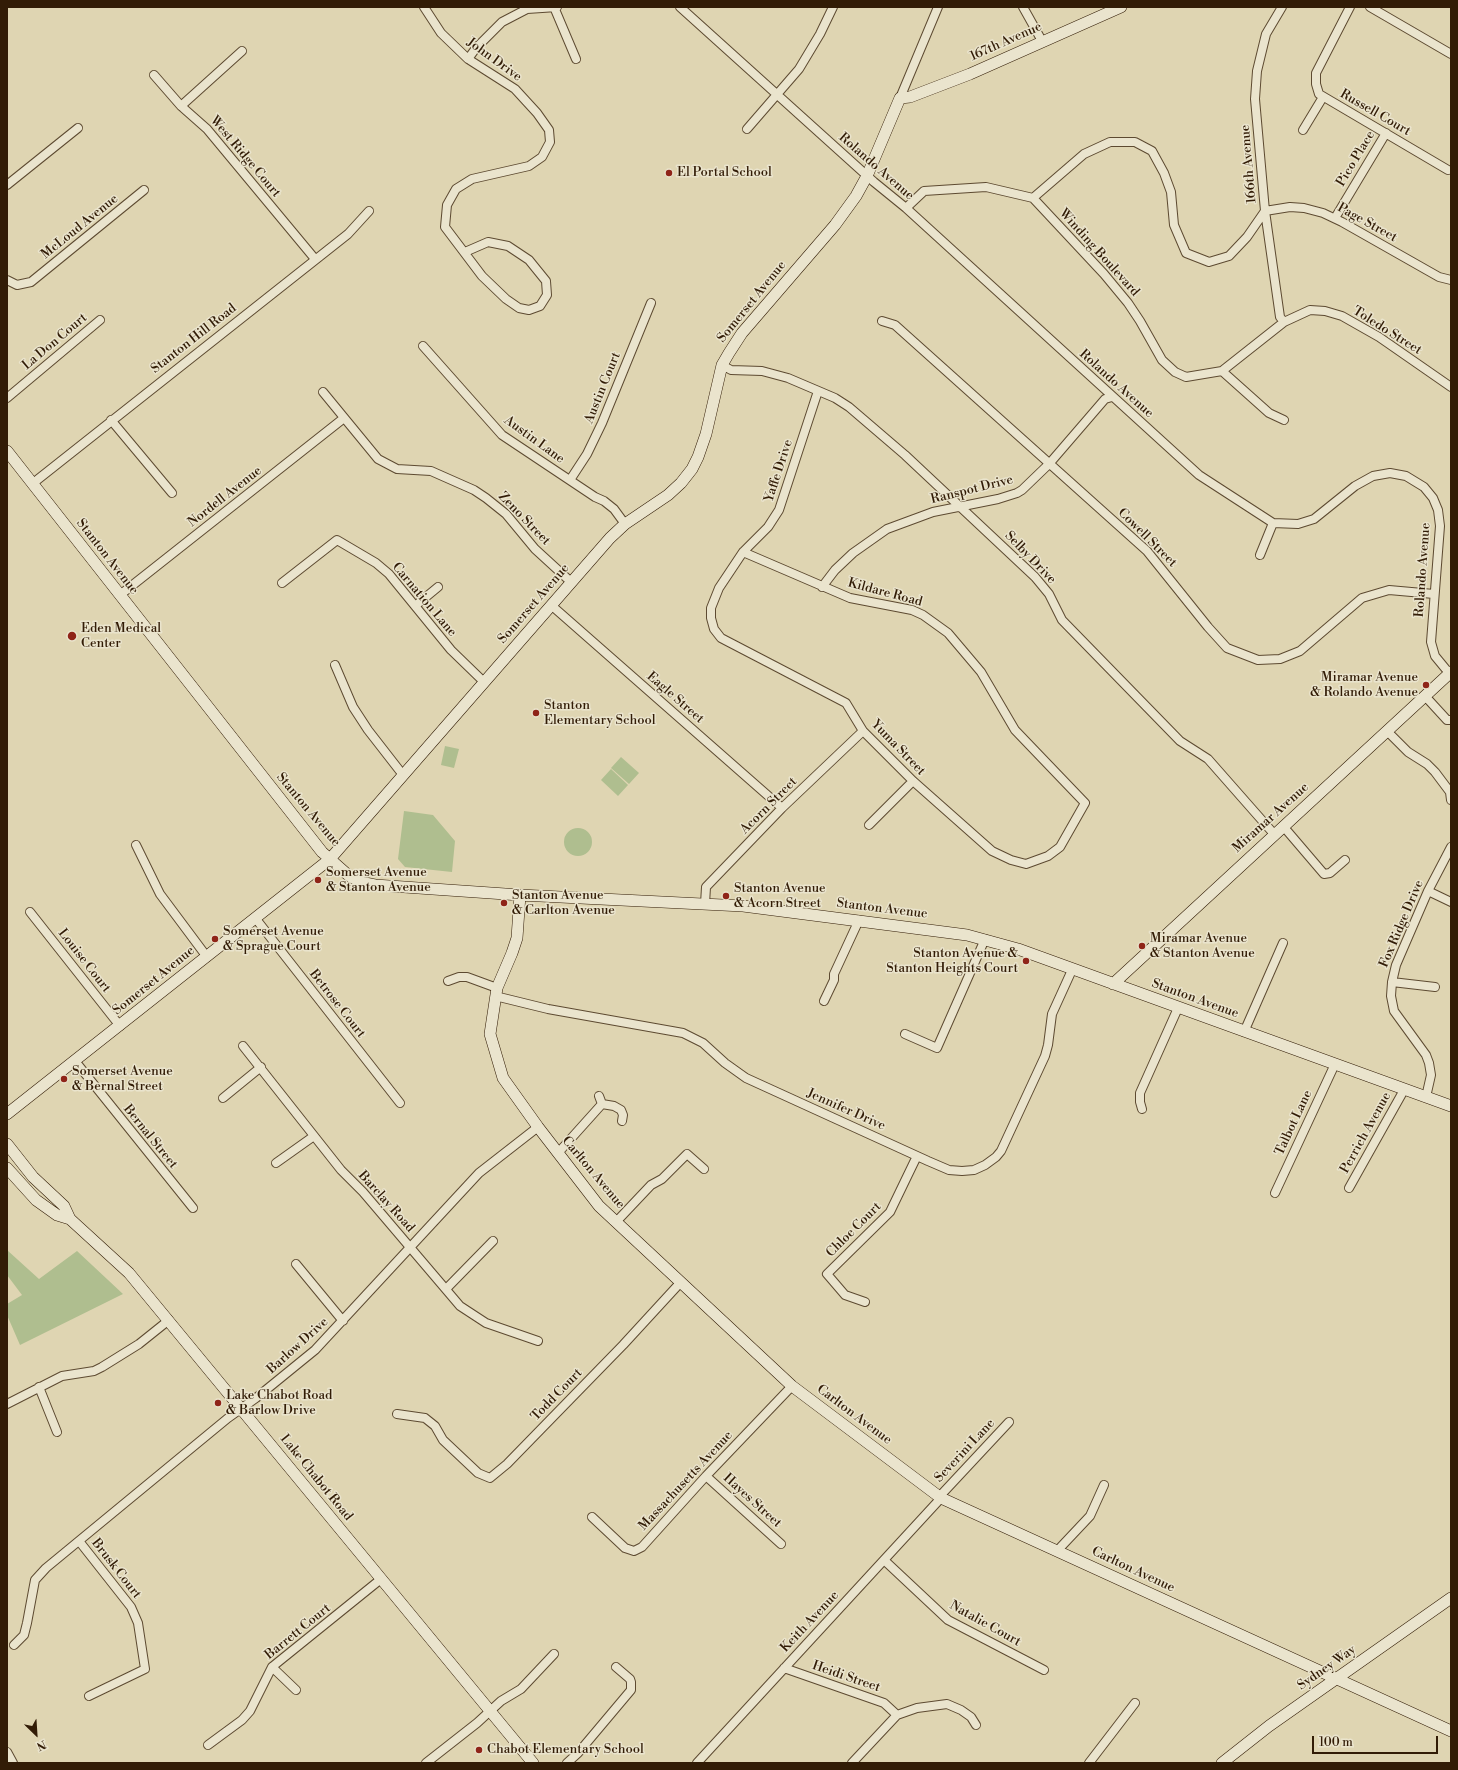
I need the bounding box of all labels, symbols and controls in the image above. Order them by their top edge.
street label: 167th Avenue [968,19,1044,65]
street label: John Drive [463,35,525,85]
street label: Russell Court [1337,87,1413,139]
street label: West Ridge Court [206,113,284,201]
street label: 166th Avenue [1238,124,1260,204]
street label: Pico Place [1333,128,1379,190]
street label: Rolando Avenue [835,130,917,204]
place label: El Portal School [677,165,772,181]
marker: El Portal School [664,168,674,178]
street label: McLoud Avenue [38,191,122,263]
street label: Page Street [1334,200,1400,246]
street label: Winding Boulevard [1056,206,1142,300]
street label: Somerset Avenue [714,258,790,346]
street label: Stanton Hill Road [148,301,240,377]
street label: Toledo Street [1350,304,1424,358]
street label: La Don Court [19,310,91,374]
street label: Rolando Avenue [1076,347,1156,421]
street label: Austin Court [582,350,624,426]
street label: Austin Lane [501,413,567,467]
street label: Yaffe Drive [762,438,796,504]
street label: Nordell Avenue [185,463,265,531]
street label: Ranspot Drive [929,472,1015,508]
street label: Zeno Street [495,489,553,549]
street label: Cowell Street [1114,505,1180,571]
street label: Stanton Avenue [73,516,141,598]
street label: Rolando Avenue [1412,522,1434,618]
street label: Selby Drive [1001,528,1059,588]
street label: Carnation Lane [389,560,459,640]
street label: Somerset Avenue [495,561,573,647]
street label: Kildare Road [846,576,924,610]
place label: Eden Medical Center [81,621,161,652]
marker: Eden Medical Center [66,630,78,642]
street label: Eagle Street [643,669,707,727]
place label: Miramar Avenue & Rolando Avenue [1310,670,1418,701]
marker: Miramar Avenue & Rolando Avenue [1421,680,1431,690]
place label: Stanton Elementary School [544,698,656,729]
marker: Stanton Elementary School [531,708,541,718]
street label: Yuma Street [868,717,928,779]
street label: Stanton Avenue [273,770,343,850]
street label: Acorn Street [737,774,801,838]
street label: Miramar Avenue [1230,780,1312,856]
place label: Somerset Avenue & Stanton Avenue [326,865,431,896]
marker: Somerset Avenue & Stanton Avenue [313,875,323,885]
street label: Fox Ridge Drive [1377,878,1427,970]
place label: Stanton Avenue & Acorn Street [734,881,826,912]
place label: Stanton Avenue & Carlton Avenue [512,888,615,919]
marker: Stanton Avenue & Acorn Street [721,891,731,901]
street label: Stanton Avenue [836,896,928,922]
marker: Stanton Avenue & Carlton Avenue [499,898,509,908]
place label: Somerset Avenue & Sprague Court [223,924,324,955]
street label: Louise Court [54,926,114,996]
place label: Miramar Avenue & Stanton Avenue [1150,931,1255,962]
marker: Somerset Avenue & Sprague Court [210,934,220,944]
marker: Miramar Avenue & Stanton Avenue [1137,941,1147,951]
street label: Somerset Avenue [110,943,198,1019]
place label: Stanton Avenue & Stanton Heights Court [886,946,1018,977]
marker: Stanton Avenue & Stanton Heights Court [1021,956,1031,966]
street label: Betrose Court [306,967,368,1041]
street label: Stanton Avenue [1149,976,1241,1022]
place label: Somerset Avenue & Bernal Street [72,1064,173,1095]
marker: Somerset Avenue & Bernal Street [59,1074,69,1084]
street label: Jennifer Drive [804,1086,888,1134]
street label: Talbot Lane [1272,1088,1316,1158]
street label: Perrich Avenue [1337,1090,1395,1176]
street label: Bernal Street [119,1102,181,1172]
street label: Carlton Avenue [558,1134,628,1212]
street label: Barclay Road [354,1168,418,1236]
street label: Chloe Court [823,1199,885,1261]
street label: Barlow Drive [264,1315,332,1377]
street label: Todd Court [528,1366,586,1424]
street label: Carlton Avenue [813,1382,895,1448]
place label: Lake Chabot Road & Barlow Drive [226,1388,332,1419]
marker: Lake Chabot Road & Barlow Drive [213,1398,223,1408]
street label: Severini Lane [932,1416,998,1486]
street label: Massachusetts Avenue [636,1428,736,1534]
street label: Lake Chabot Road [276,1432,356,1524]
street label: Hayes Street [720,1471,784,1531]
street label: Brusk Court [88,1536,144,1602]
street label: Carlton Avenue [1089,1544,1177,1596]
street label: Keith Avenue [778,1588,842,1656]
street label: Natalie Court [947,1598,1023,1650]
street label: Barrett Court [262,1601,334,1663]
street label: Sydney Way [1295,1642,1359,1694]
street label: Heidi Street [810,1658,882,1696]
north arrow [16,1714,56,1754]
scale bar [1314,1728,1440,1754]
text: 100 m [1319,1735,1353,1750]
text: N [34,1737,48,1753]
place label: Chabot Elementary School [487,1742,644,1758]
marker: Chabot Elementary School [474,1745,484,1755]

